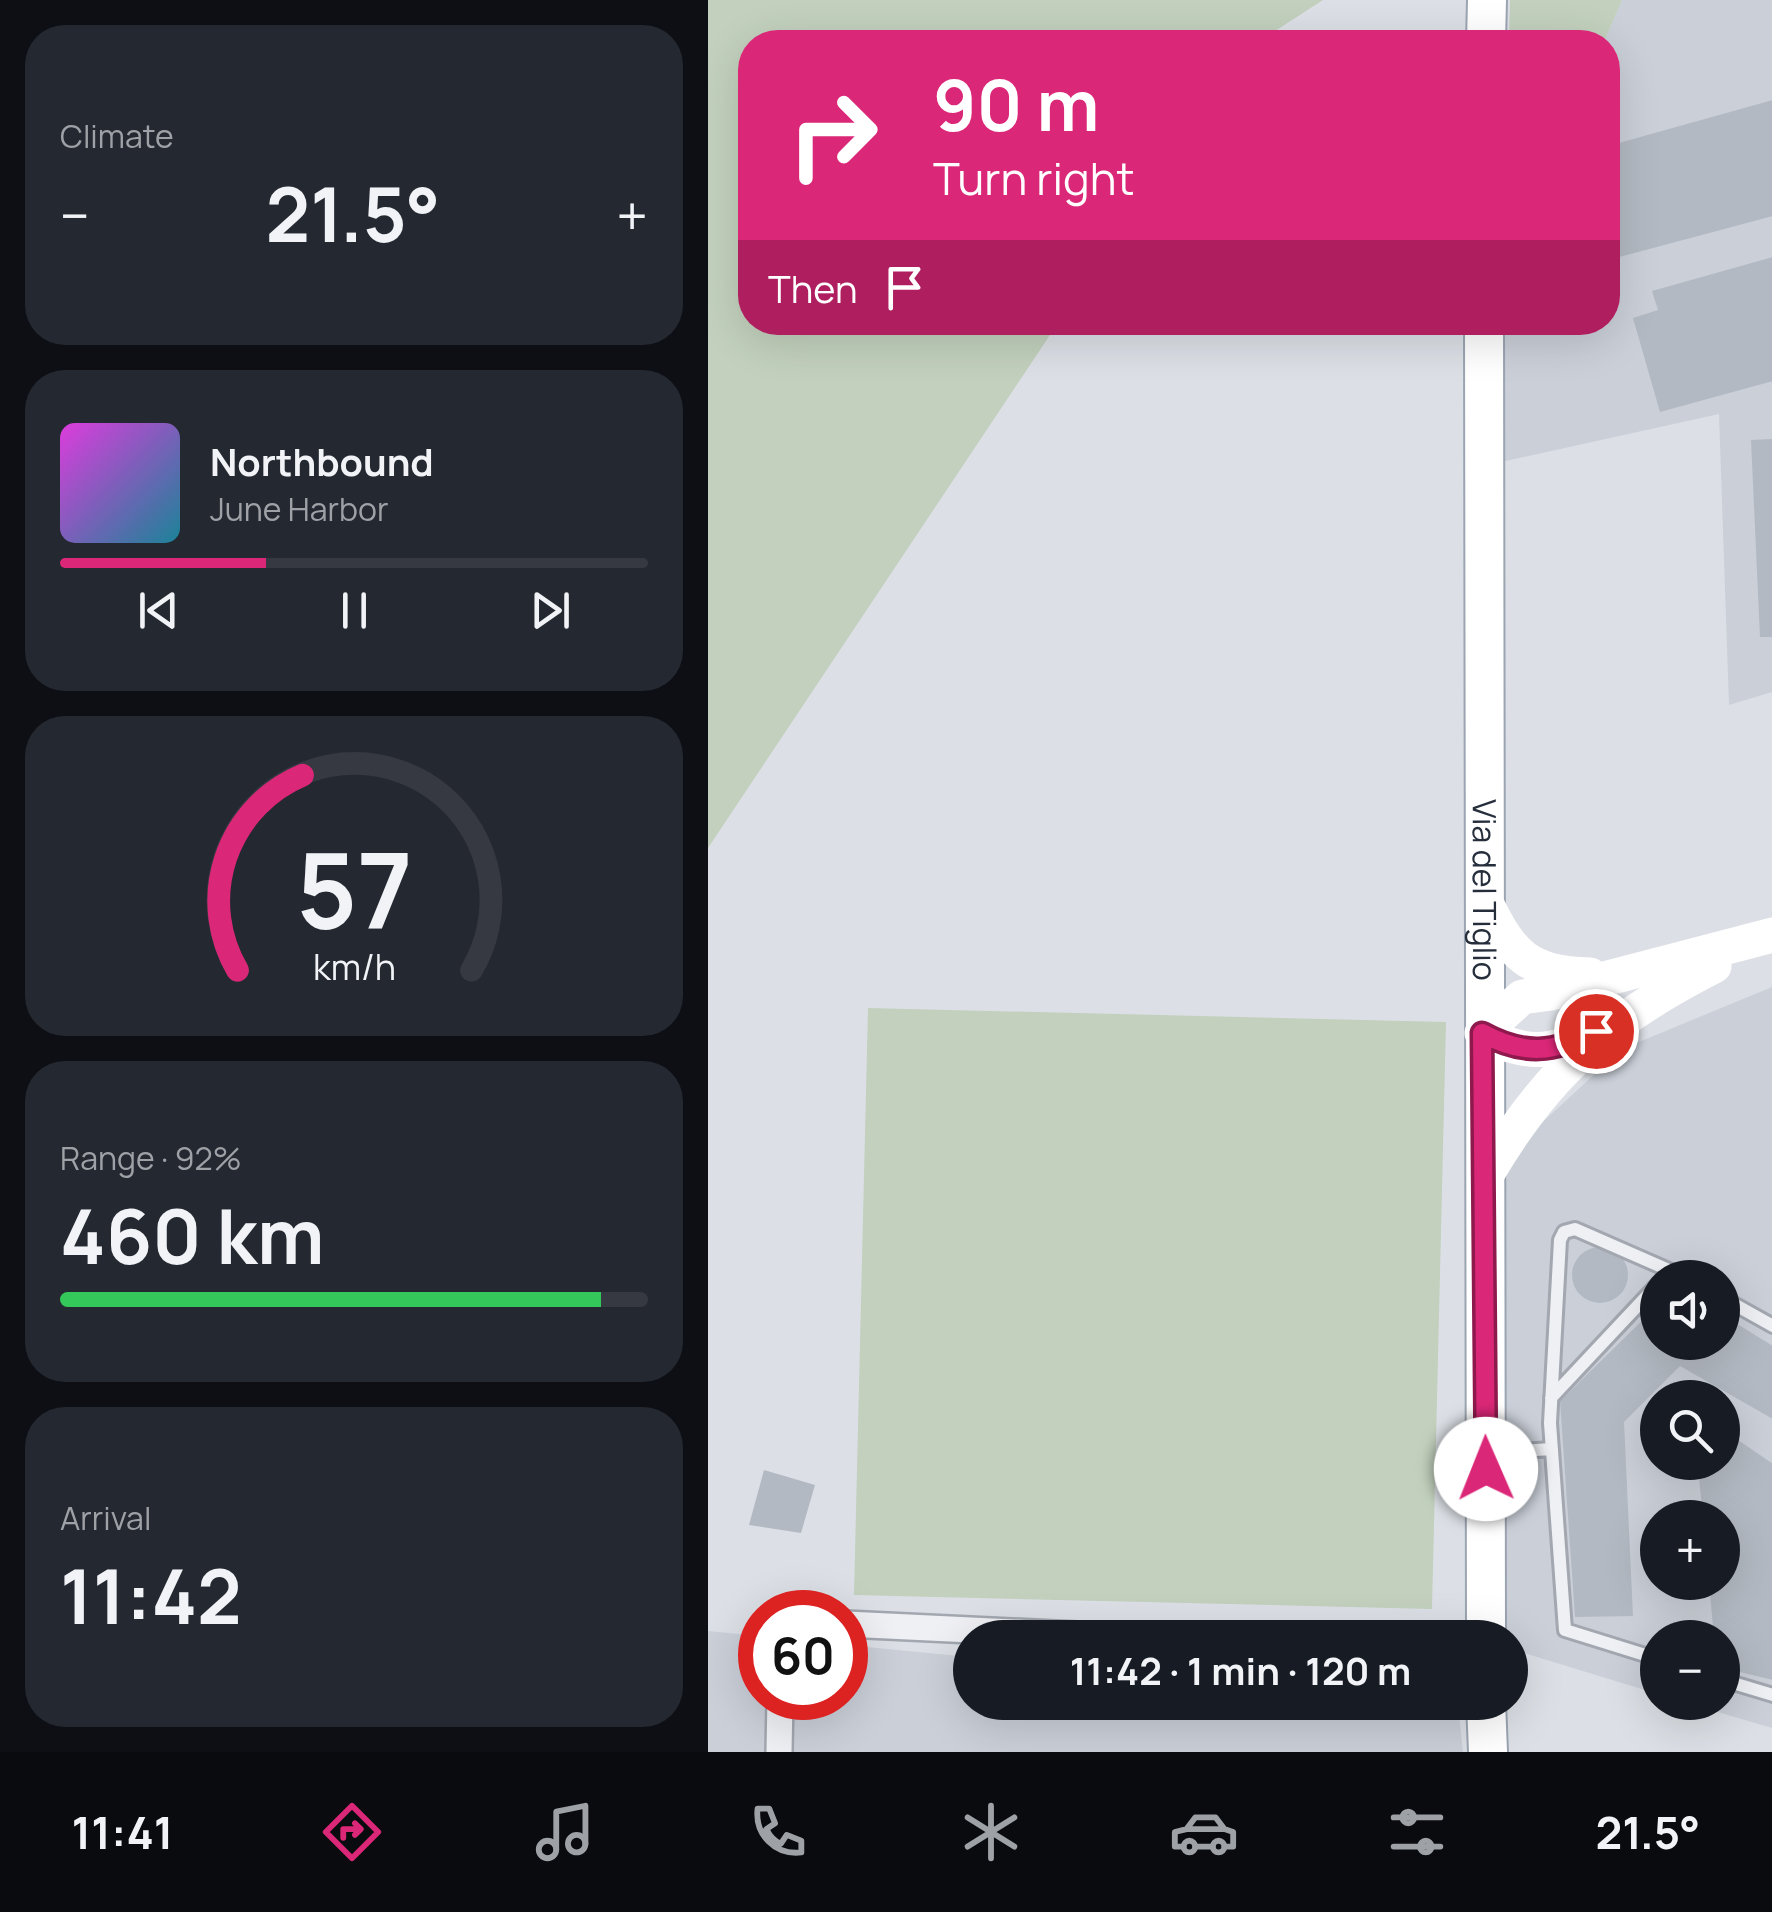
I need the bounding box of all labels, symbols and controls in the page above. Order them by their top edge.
text: 90 m [933,56,1100,152]
icon: right [768,70,898,200]
text: Climate [60,114,174,158]
text: Turn right [933,147,1134,209]
text: 21.5° [266,162,440,265]
text: − [60,177,90,253]
text: + [616,177,648,253]
icon: arrive [877,260,932,315]
text: Then [768,262,857,314]
text: Northbound [210,435,434,487]
text: June Harbor [210,487,388,531]
icon: previous [131,583,186,638]
icon: pause [327,583,382,638]
icon: next [523,583,578,638]
street label: Via del Tiglio [1463,799,1507,981]
text: 57 [296,817,412,959]
text: km/h [312,942,396,991]
pin [1554,989,1639,1074]
icon: arrive [1569,1004,1624,1059]
text: Range · 92% [60,1136,242,1180]
text: 460 km [60,1184,324,1287]
map controls [1640,1260,1740,1720]
button: sound [1640,1260,1740,1360]
button: search [1640,1380,1740,1480]
position arrow [1434,1417,1538,1521]
text: Arrival [60,1496,151,1540]
button: + [1640,1500,1740,1600]
text: 11:42 [60,1544,242,1647]
speed limit sign: 60 [738,1590,868,1720]
button: − [1640,1620,1740,1720]
text: 11:42 · 1 min · 120 m [1070,1644,1411,1696]
icon: directions [317,1797,387,1867]
icon: music [530,1797,600,1867]
icon: phone [743,1797,813,1867]
icon: climate [956,1797,1026,1867]
icon: car [1169,1797,1239,1867]
icon: filters [1382,1797,1452,1867]
text: 11:41 [72,1801,174,1863]
text: 21.5° [1595,1801,1700,1863]

